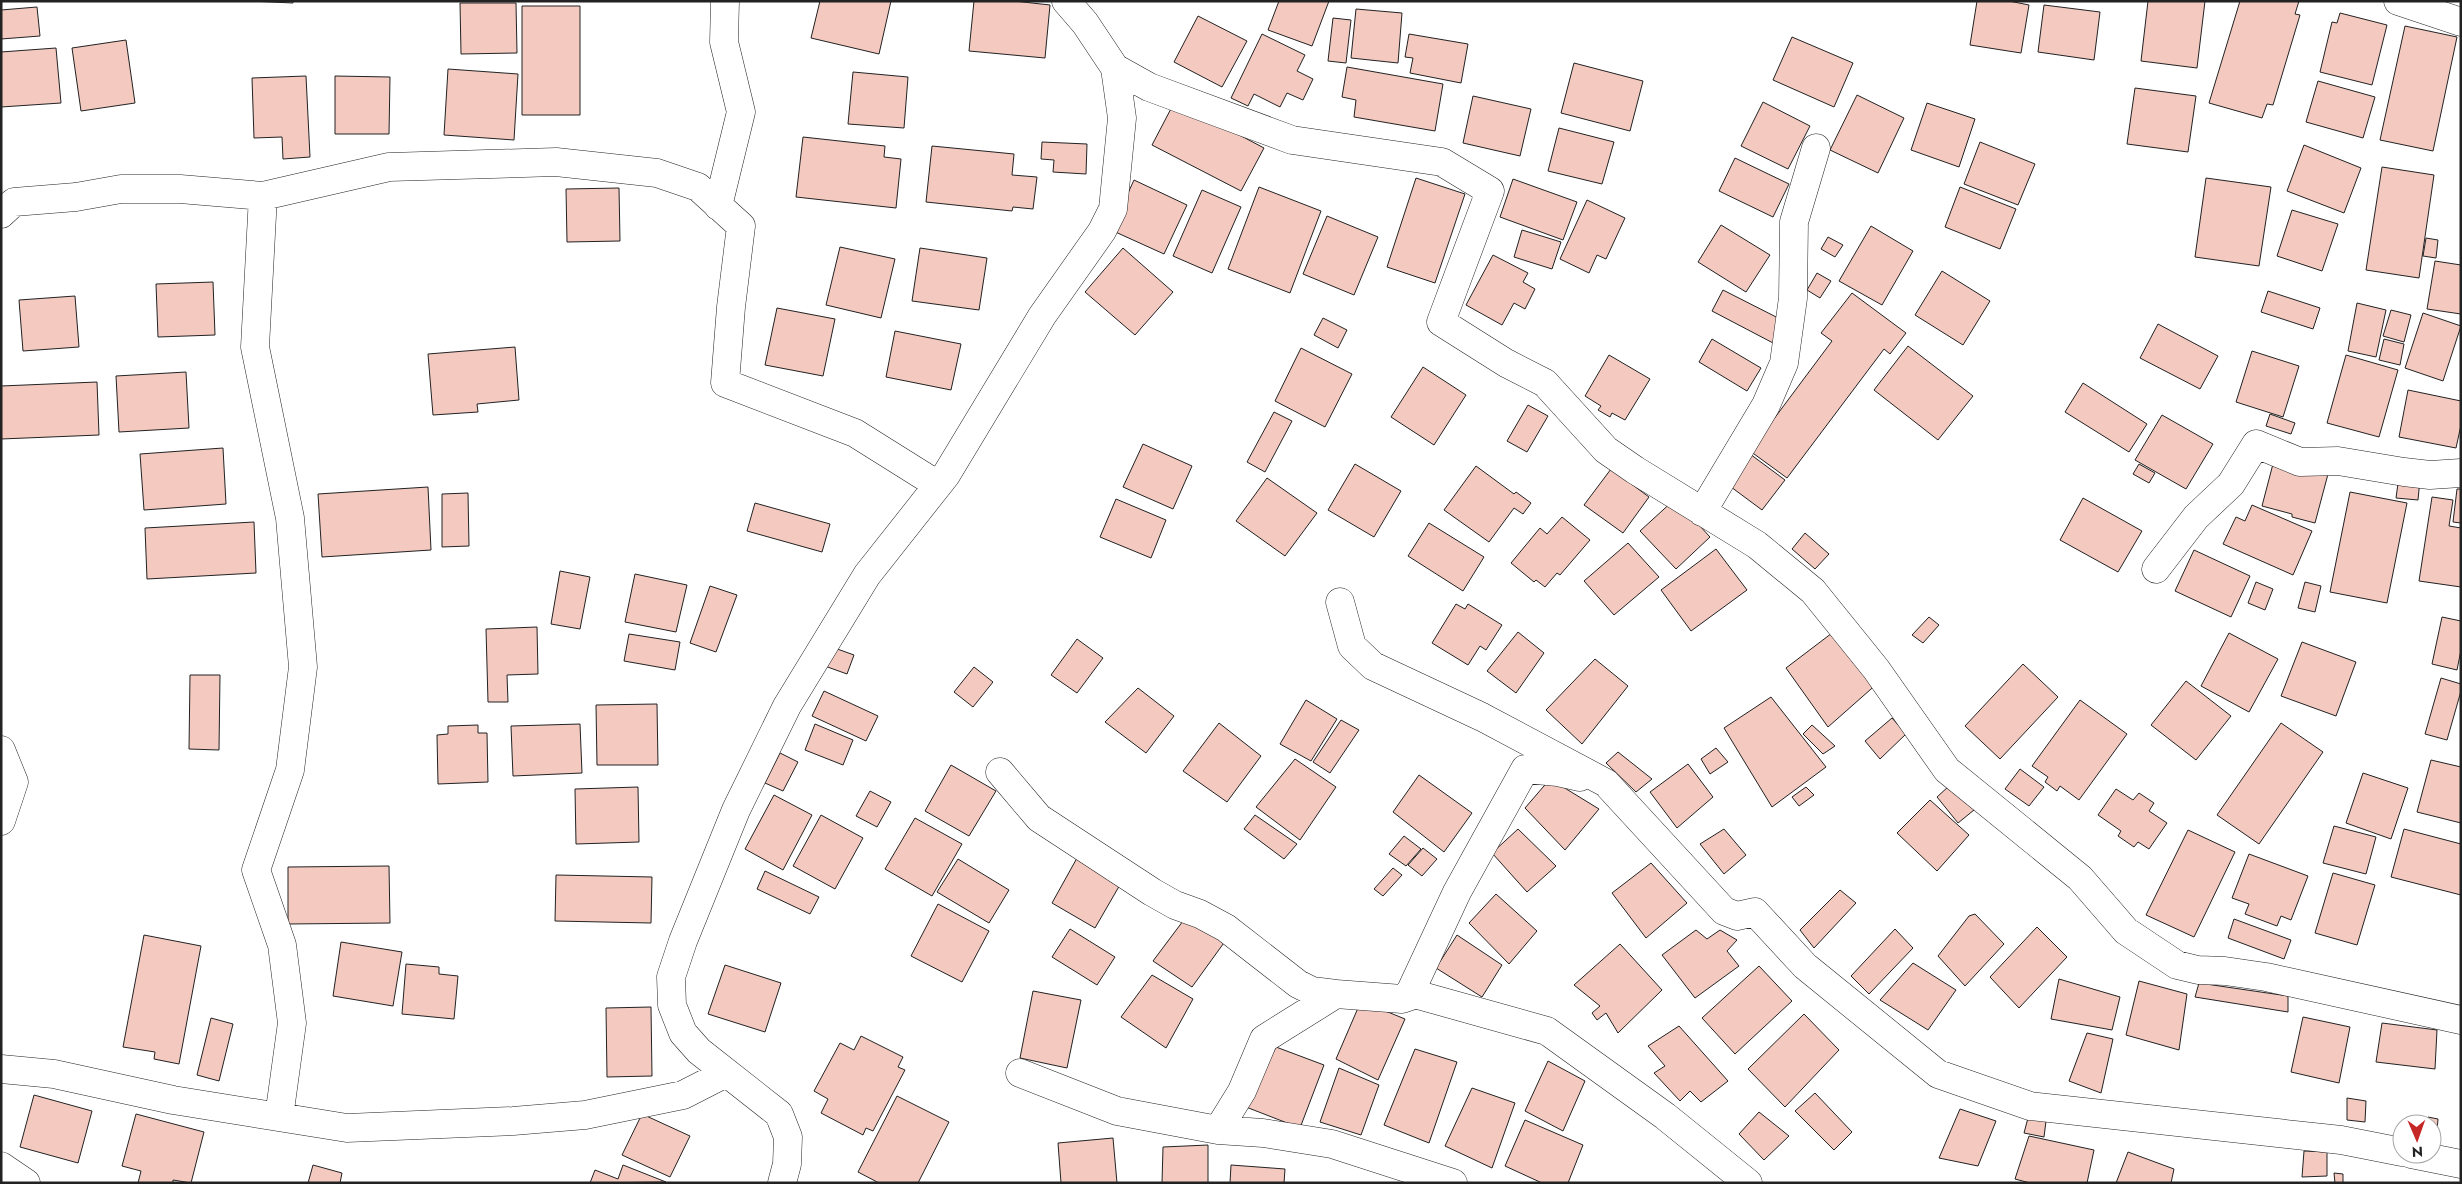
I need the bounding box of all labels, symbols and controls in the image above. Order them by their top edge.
north arrow [2392,1114,2442,1164]
text: N [2412,1142,2423,1162]

